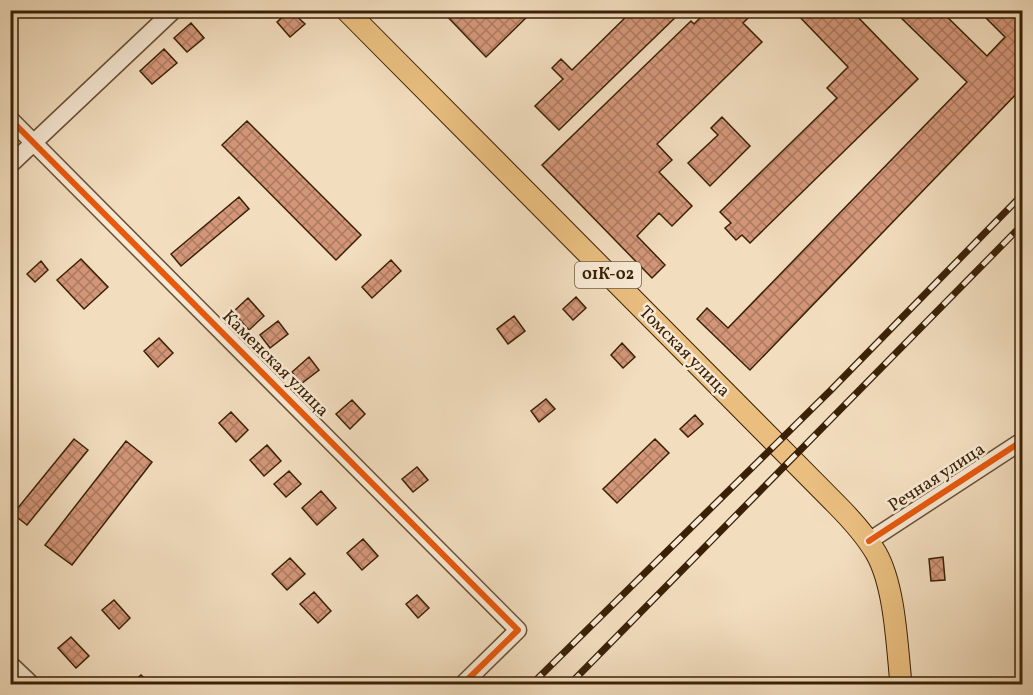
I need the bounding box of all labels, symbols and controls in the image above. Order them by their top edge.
road number: 01К-02 [575,262,641,288]
street label: Томская улица [633,301,735,403]
street label: Каменская улица [216,305,334,423]
street label: Речная улица [884,437,990,519]

